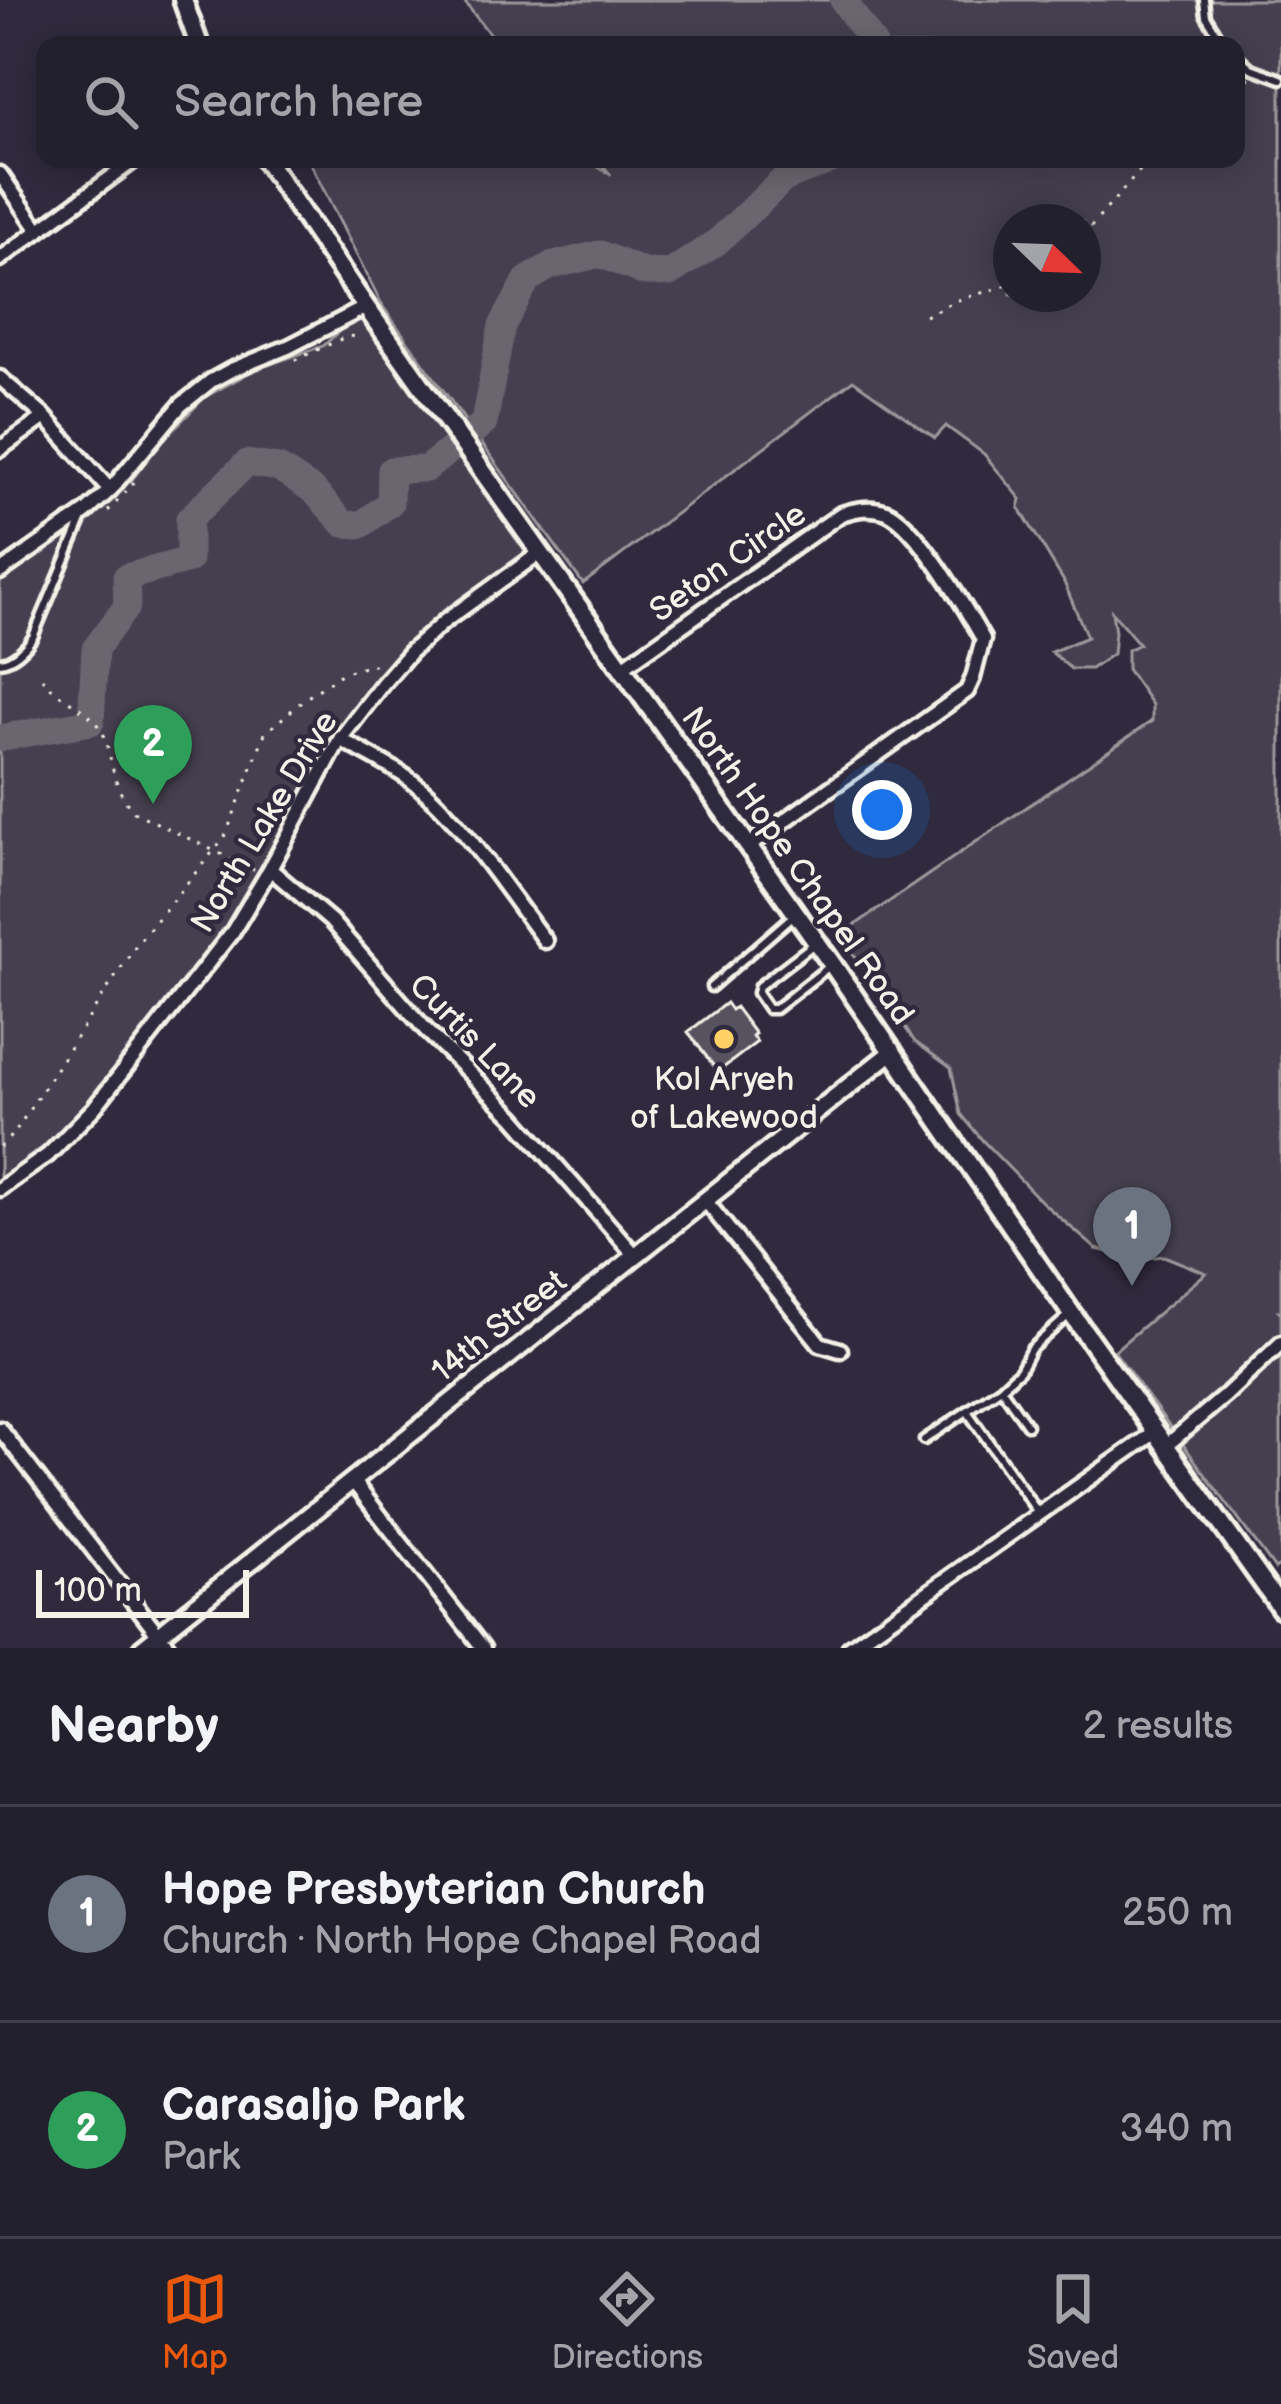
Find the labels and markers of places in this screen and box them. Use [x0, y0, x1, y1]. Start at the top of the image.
pin: 2 [114, 705, 192, 804]
marker: Kol Aryeh of Lakewood [711, 1026, 737, 1052]
place label: Kol Aryeh of Lakewood [630, 1060, 818, 1138]
pin: 1 [1093, 1187, 1171, 1286]

